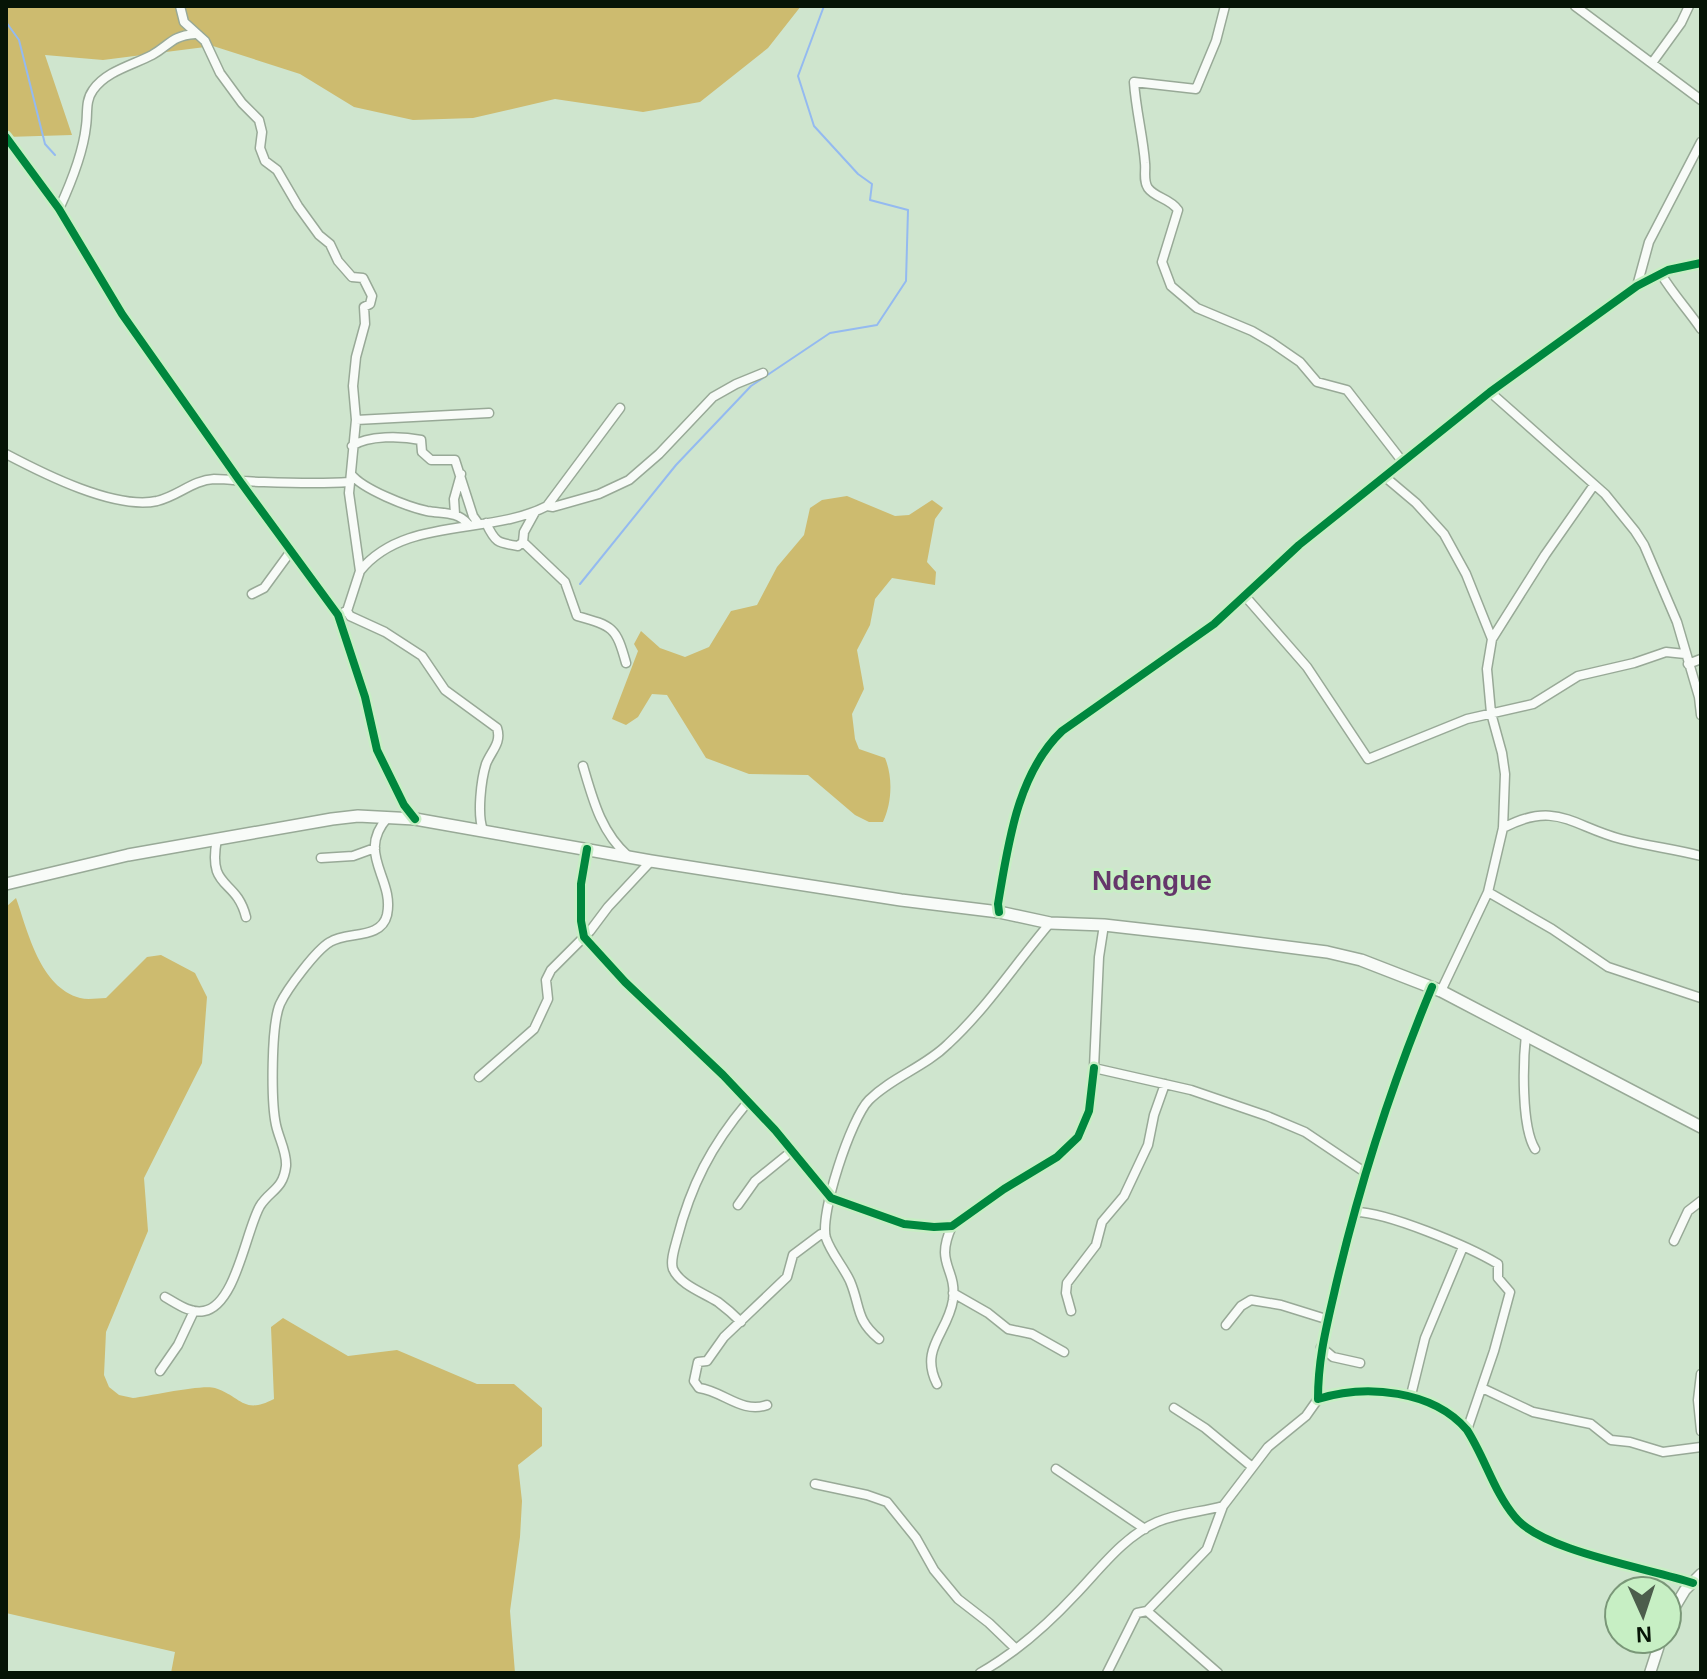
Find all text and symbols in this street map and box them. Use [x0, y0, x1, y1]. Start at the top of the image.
district label: Ndengue [1092, 865, 1212, 896]
north arrow [1603, 1575, 1683, 1655]
text: N [1635, 1622, 1653, 1647]

